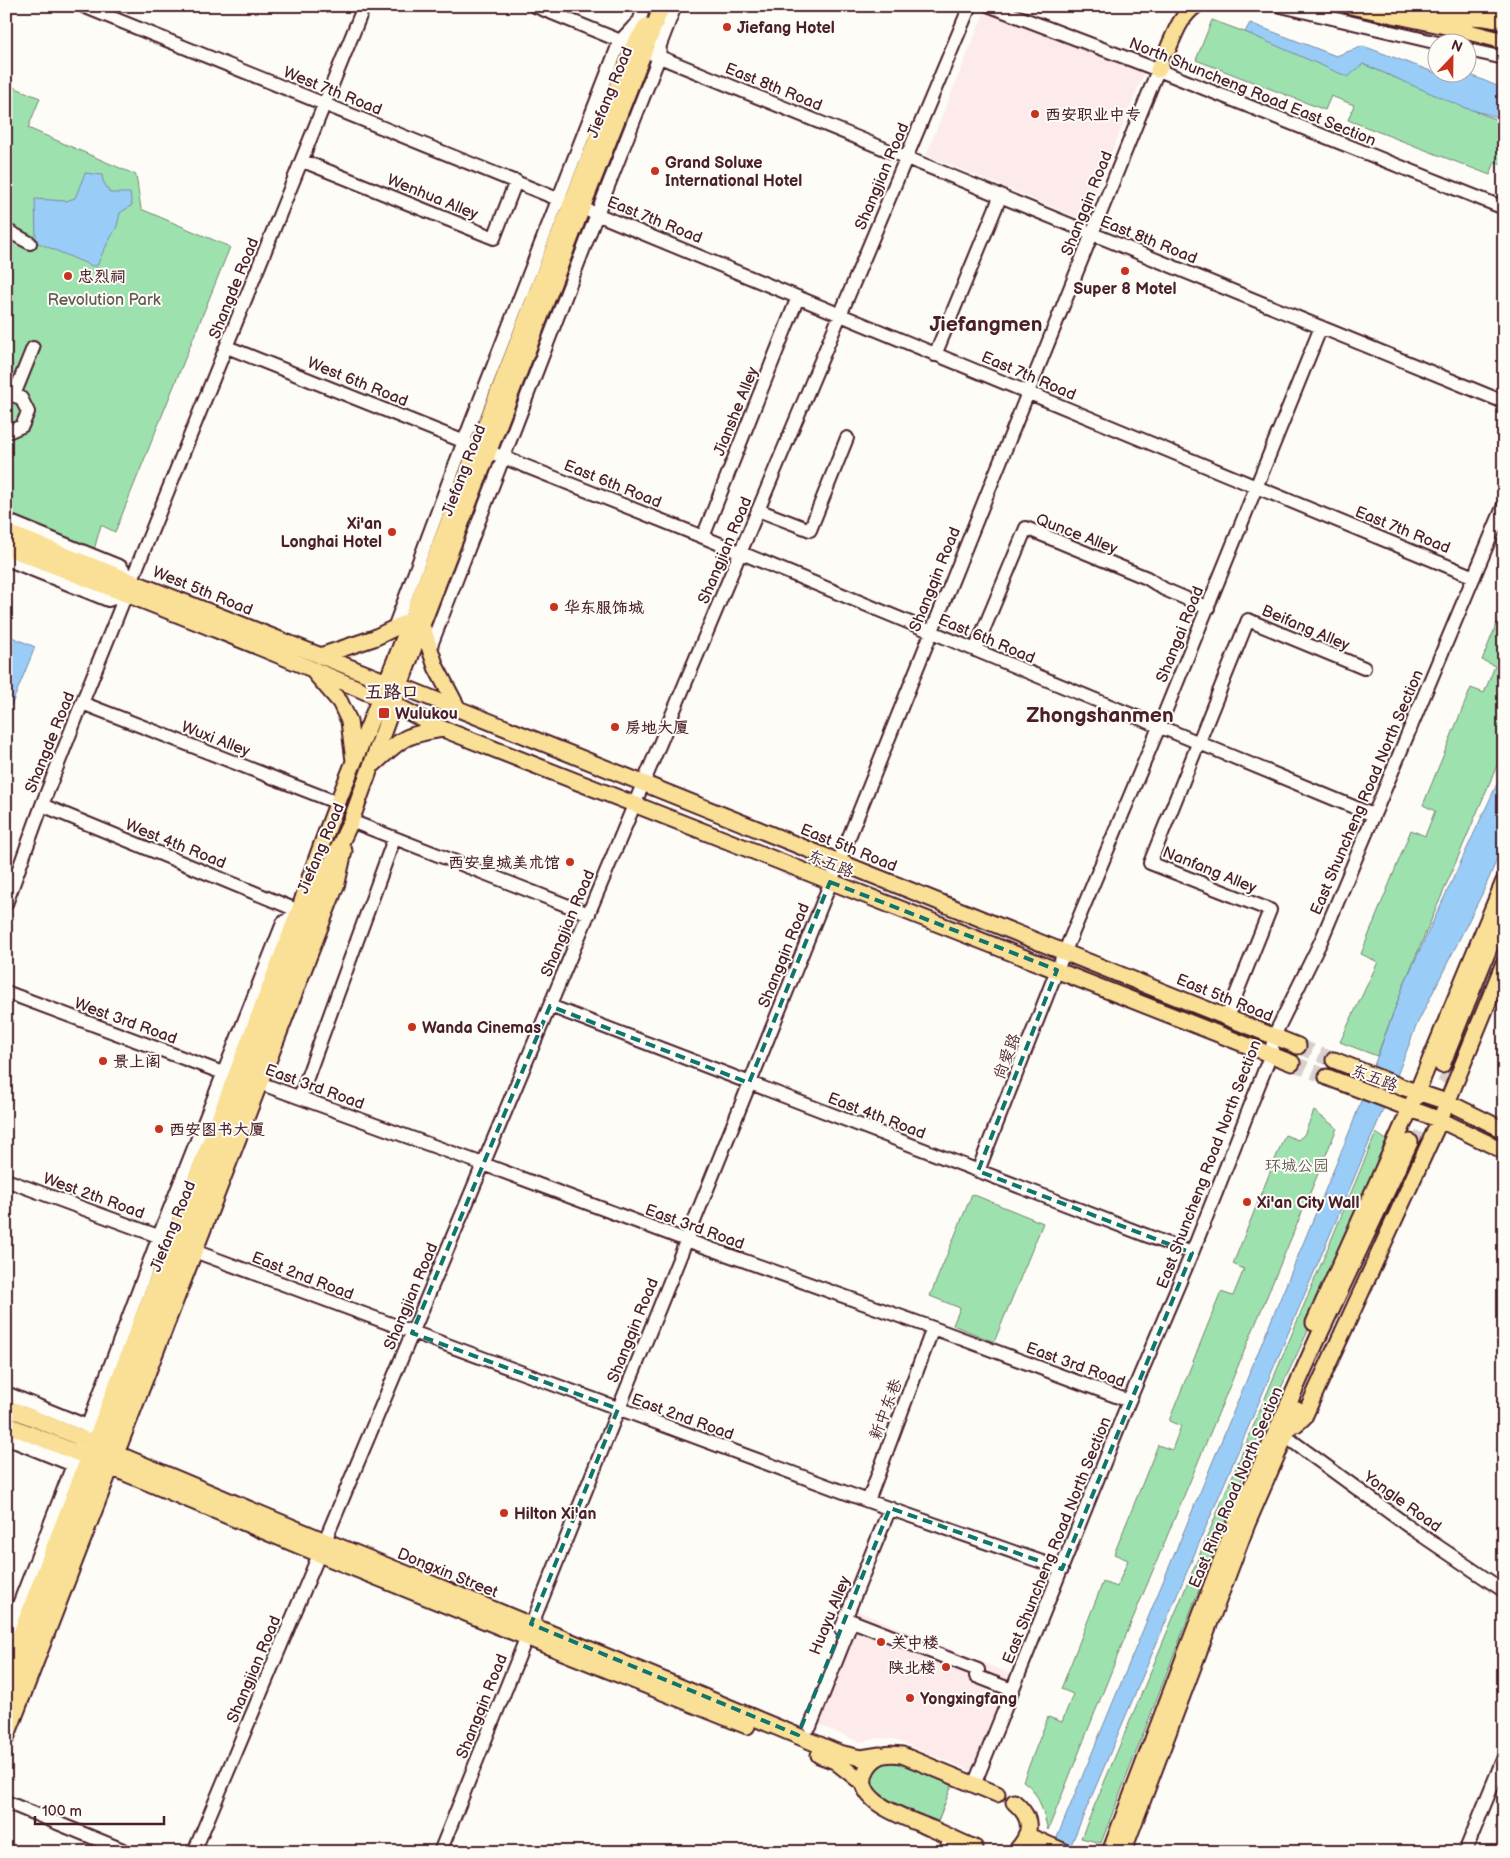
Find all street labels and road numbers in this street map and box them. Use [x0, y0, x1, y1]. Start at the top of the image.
street label: North Shuncheng Road East Section [1126, 34, 1379, 151]
street label: Jiefang Road [584, 44, 637, 141]
street label: East 8th Road [722, 59, 825, 115]
street label: West 7th Road [280, 63, 384, 120]
street label: Shangjian Road [851, 120, 913, 233]
street label: Shangqin Road [1058, 149, 1117, 259]
street label: Wenhua Alley [384, 170, 481, 225]
street label: East 7th Road [604, 193, 705, 248]
street label: East 8th Road [1097, 212, 1200, 268]
street label: Shangde Road [205, 235, 263, 342]
street label: East 7th Road [978, 348, 1079, 405]
street label: West 6th Road [304, 354, 411, 411]
street label: Jianshe Alley [710, 364, 763, 459]
street label: Jiefang Road [438, 422, 491, 519]
street label: East 6th Road [561, 456, 664, 513]
street label: Shangjian Road [694, 494, 756, 607]
street label: East 7th Road [1352, 503, 1453, 558]
street label: Qunce Alley [1033, 510, 1121, 559]
street label: Shangqin Road [906, 525, 965, 635]
street label: West 5th Road [150, 563, 255, 620]
street label: Shangai Road [1153, 584, 1208, 685]
street label: Beifang Alley [1259, 601, 1353, 656]
street label: East 6th Road [935, 610, 1038, 668]
street label: East Shuncheng Road North Section [1307, 667, 1428, 918]
street label: Shangde Road [21, 689, 79, 796]
street label: Wuxi Alley [178, 718, 253, 761]
street label: Jiefang Road [294, 800, 349, 897]
street label: West 4th Road [122, 816, 229, 873]
street label: East 5th Road [797, 820, 900, 876]
street label: Nanfang Alley [1160, 843, 1260, 898]
street label: 东五路 [805, 847, 856, 882]
street label: Shangjian Road [537, 867, 599, 980]
street label: Shangqin Road [755, 901, 814, 1011]
street label: East 5th Road [1173, 970, 1276, 1026]
street label: West 3rd Road [72, 994, 179, 1049]
street label: 尚爱路 [990, 1031, 1025, 1082]
street label: East Shuncheng Road North Section [1153, 1038, 1266, 1291]
street label: East 3rd Road [262, 1061, 367, 1114]
street label: 东五路 [1349, 1061, 1400, 1096]
street label: East 4th Road [825, 1089, 928, 1144]
street label: West 2th Road [40, 1169, 147, 1224]
street label: Jiefang Road [147, 1178, 200, 1275]
street label: East 3rd Road [642, 1201, 747, 1254]
street label: Shangjian Road [380, 1240, 442, 1353]
street label: East 2nd Road [249, 1248, 356, 1305]
street label: Shangqin Road [604, 1276, 663, 1386]
street label: East 3rd Road [1023, 1339, 1128, 1392]
street label: 新中东巷 [866, 1376, 907, 1443]
street label: East Ring Road North Section [1185, 1384, 1287, 1591]
street label: East 2nd Road [629, 1390, 736, 1445]
street label: East Shuncheng Road North Section [999, 1414, 1116, 1667]
street label: Yongle Road [1359, 1467, 1445, 1537]
street label: Dongxin Street [394, 1545, 501, 1602]
street label: Huayu Alley [806, 1573, 855, 1658]
street label: Shangjian Road [223, 1613, 285, 1726]
street label: Shangqin Road [453, 1652, 512, 1762]

